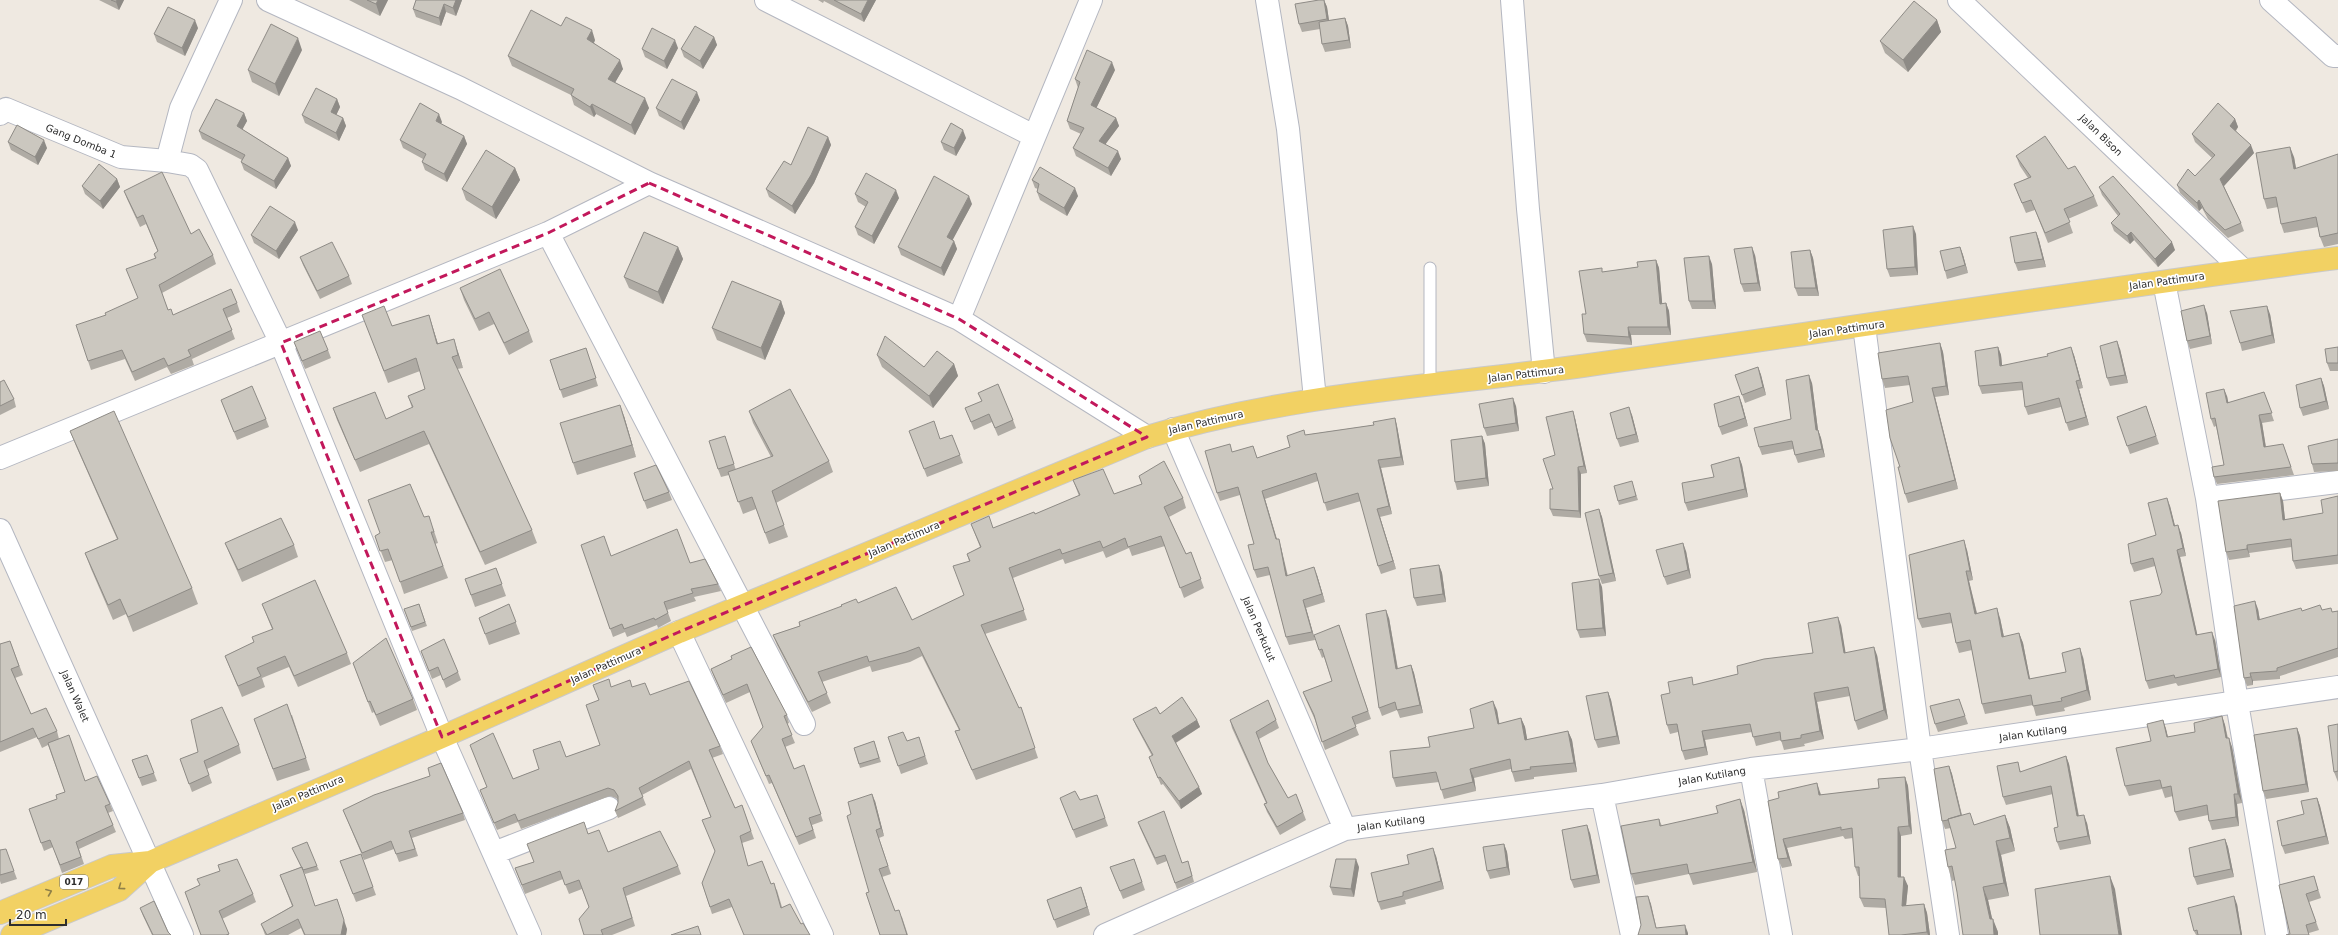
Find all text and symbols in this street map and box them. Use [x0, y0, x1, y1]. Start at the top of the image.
street label: Jalan Bison [2077, 111, 2125, 158]
street label: Gang Domba 1 [44, 122, 118, 160]
street label: Jalan Pattimura [2128, 270, 2205, 292]
street label: Jalan Pattimura [1808, 318, 1885, 340]
street label: Jalan Pattimura [1487, 364, 1564, 384]
street label: Jalan Pattimura [1167, 408, 1244, 436]
street label: Jalan Pattimura [866, 519, 941, 559]
street label: Jalan Perkutut [1240, 594, 1278, 663]
street label: Jalan Pattimura [568, 644, 643, 686]
street label: Jalan Walet [58, 667, 91, 724]
street label: Jalan Kutilang [1997, 723, 2068, 743]
street label: Jalan Kutilang [1676, 765, 1747, 788]
street label: Jalan Pattimura [270, 773, 345, 813]
street label: Jalan Kutilang [1355, 813, 1426, 833]
road number: 017 [60, 875, 88, 889]
one-way arrow [118, 882, 125, 889]
one-way arrow [45, 889, 52, 897]
scale bar [10, 901, 66, 927]
text: 20 m [16, 908, 47, 922]

